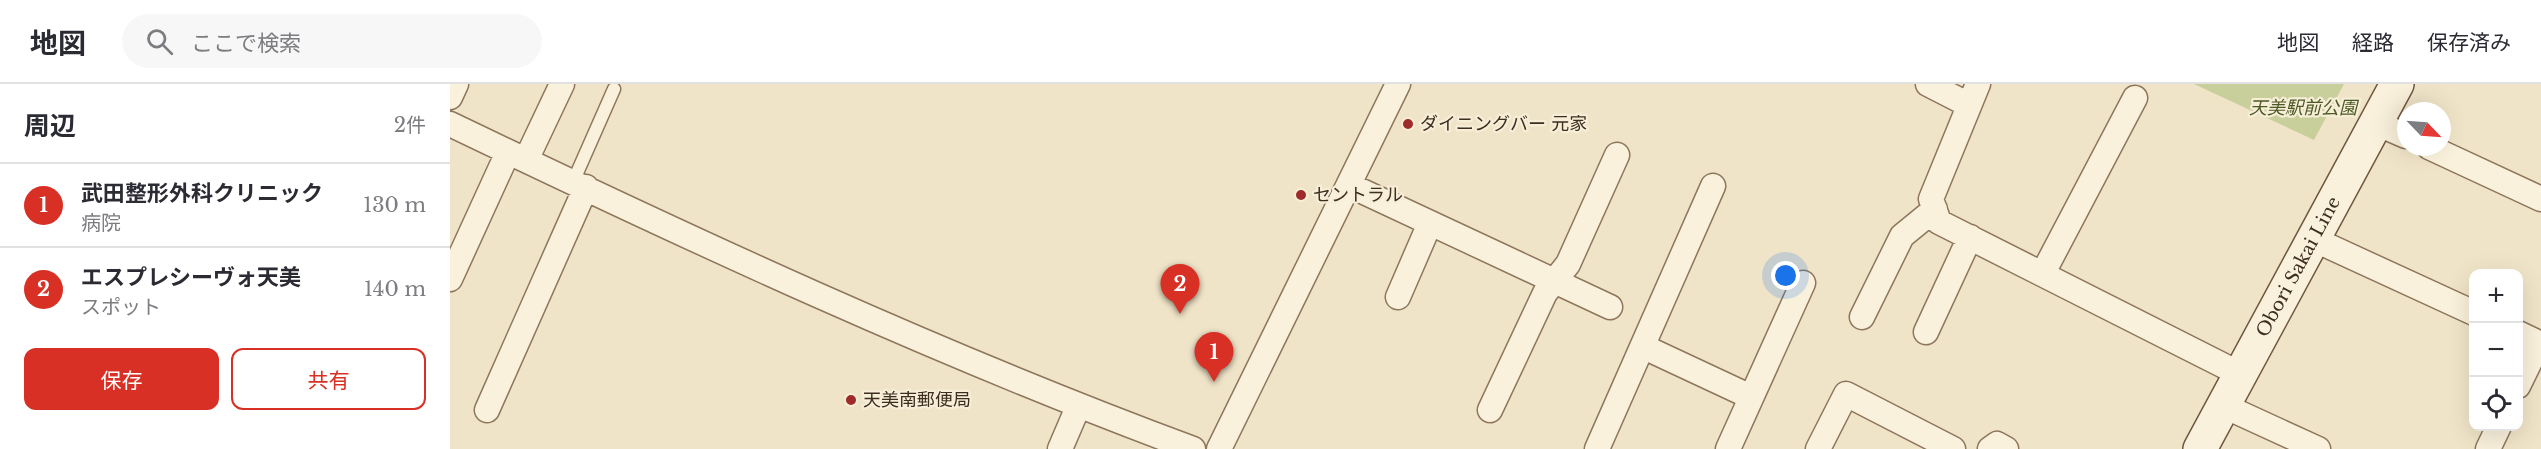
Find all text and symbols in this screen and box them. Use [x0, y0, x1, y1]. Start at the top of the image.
search box [122, 14, 542, 68]
icon: search [143, 25, 176, 58]
text: 地図 [30, 26, 86, 61]
text: ここで検索 [191, 30, 301, 57]
text: 地図 [2277, 30, 2319, 56]
text: 経路 [2352, 30, 2394, 56]
text: 保存済み [2427, 30, 2511, 56]
park label: 天美駅前公園 [2249, 97, 2360, 119]
north arrow [2397, 102, 2451, 156]
text: 周辺 [24, 110, 76, 142]
text: 2件 [394, 113, 426, 137]
place label: ダイニングバー 元家 [1420, 113, 1587, 135]
marker: ダイニングバー 元家 [1401, 117, 1415, 131]
text: 武田整形外科クリニック [81, 180, 323, 207]
place label: セントラル [1313, 184, 1403, 206]
marker: セントラル [1294, 188, 1308, 202]
text: 1 [39, 193, 48, 217]
text: 130 m [363, 193, 426, 217]
street label: Obori Sakai Line [2251, 193, 2345, 341]
text: 病院 [81, 211, 121, 235]
your location [1771, 261, 1800, 290]
text: エスプレシーヴォ天美 [81, 264, 301, 291]
pin: 2 [1160, 264, 1200, 314]
map controls [2469, 269, 2523, 431]
button: + [2469, 269, 2523, 323]
text: 2 [37, 277, 50, 301]
text: 140 m [364, 277, 426, 301]
text: スポット [81, 295, 161, 319]
button: − [2469, 323, 2523, 377]
pin: 1 [1194, 332, 1233, 382]
button: 保存 [24, 348, 219, 410]
button: 共有 [231, 348, 426, 410]
button: locate [2469, 377, 2523, 431]
place label: 天美南郵便局 [863, 389, 971, 411]
marker: 天美南郵便局 [844, 393, 858, 407]

